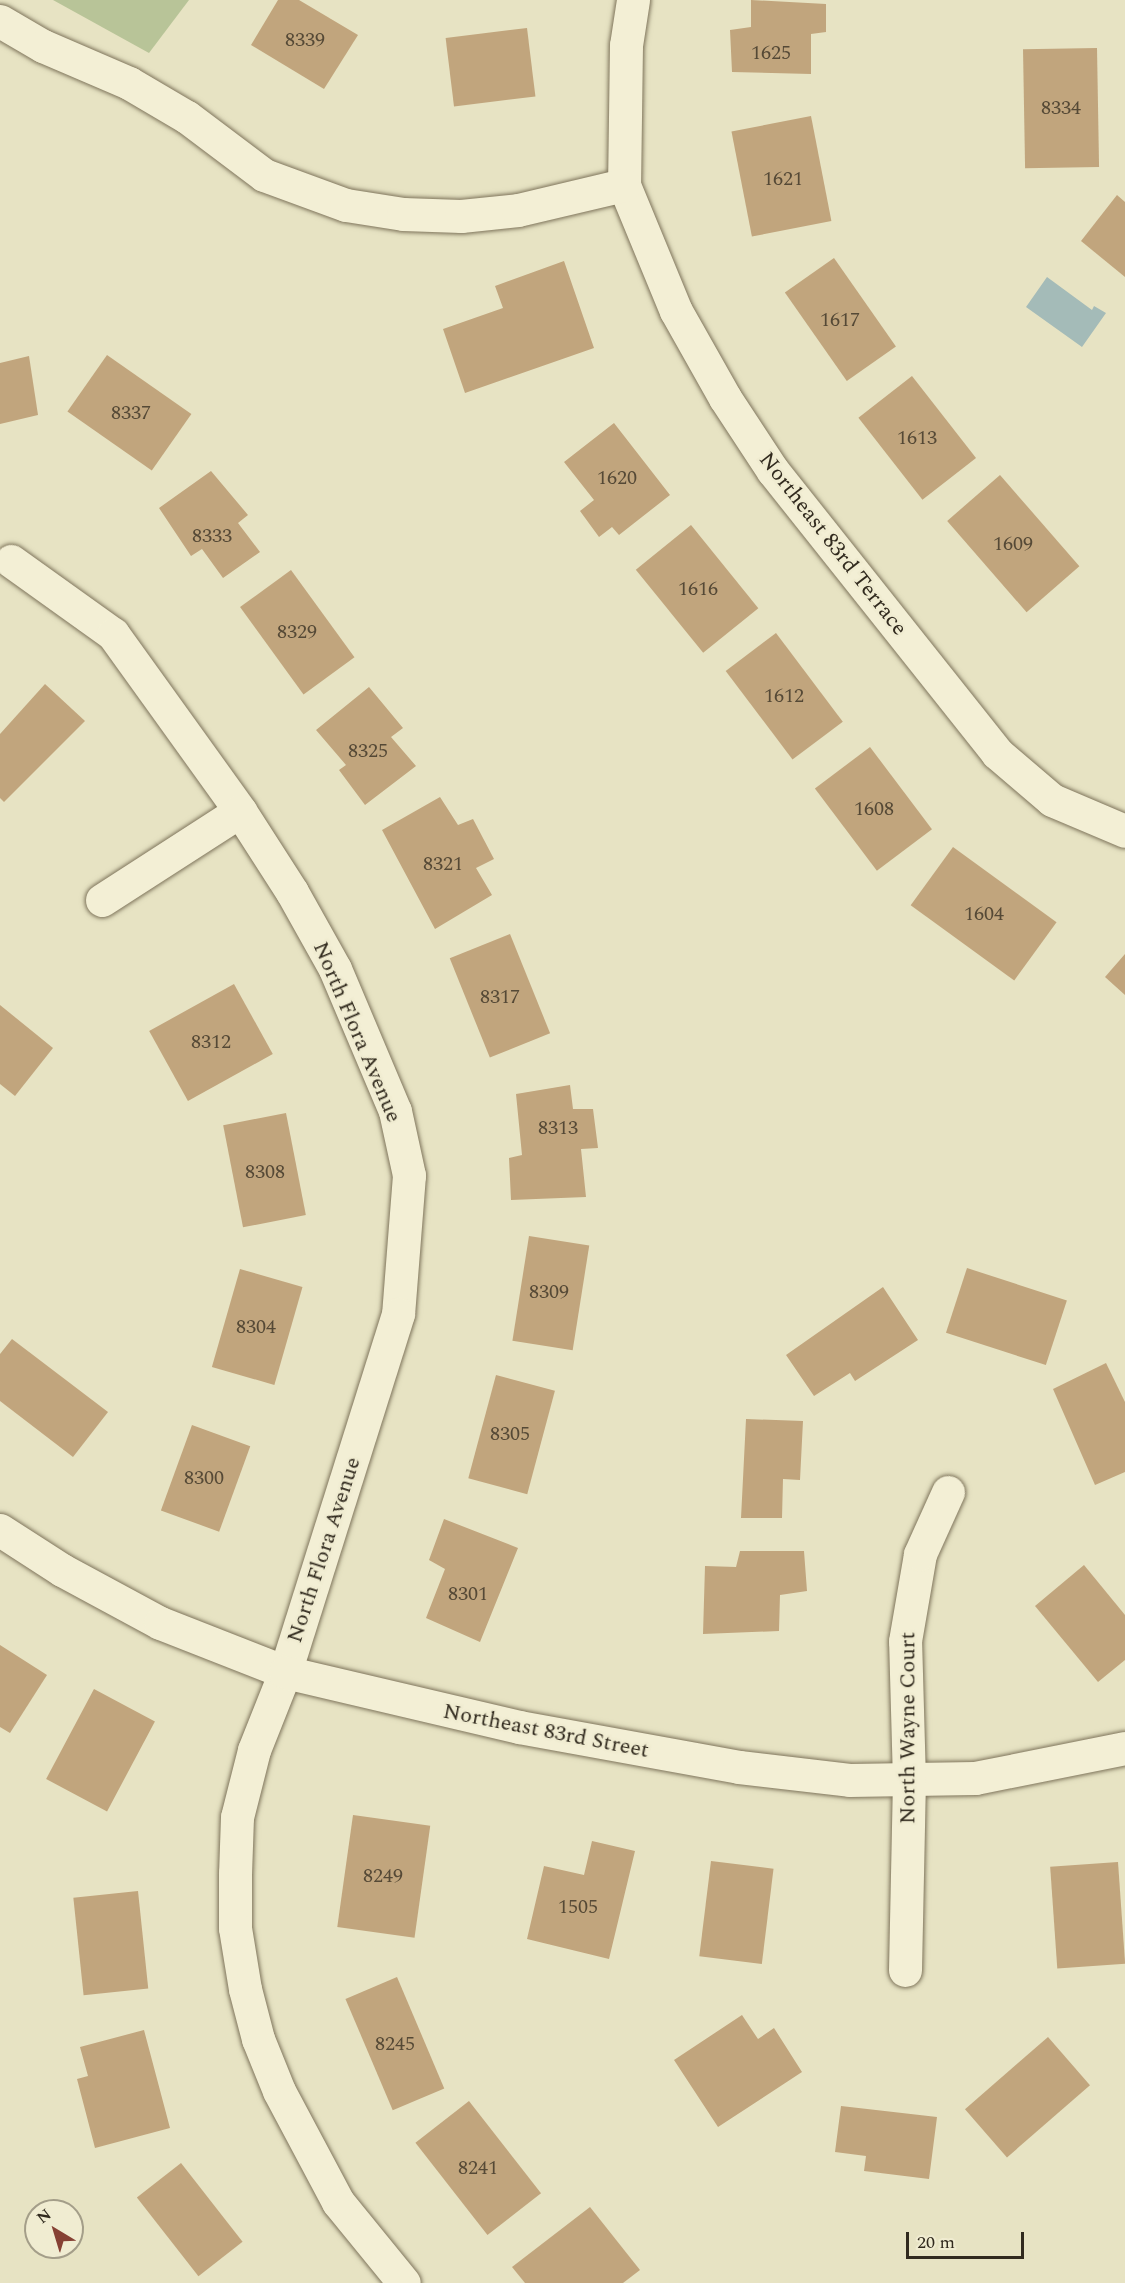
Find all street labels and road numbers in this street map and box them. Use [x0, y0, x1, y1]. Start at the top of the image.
street label: Northeast 83rd Terrace [753, 447, 913, 641]
street label: North Flora Avenue [307, 938, 407, 1126]
street label: North Flora Avenue [282, 1454, 366, 1646]
street label: North Wayne Court [895, 1632, 921, 1824]
street label: Northeast 83rd Street [441, 1698, 651, 1764]

